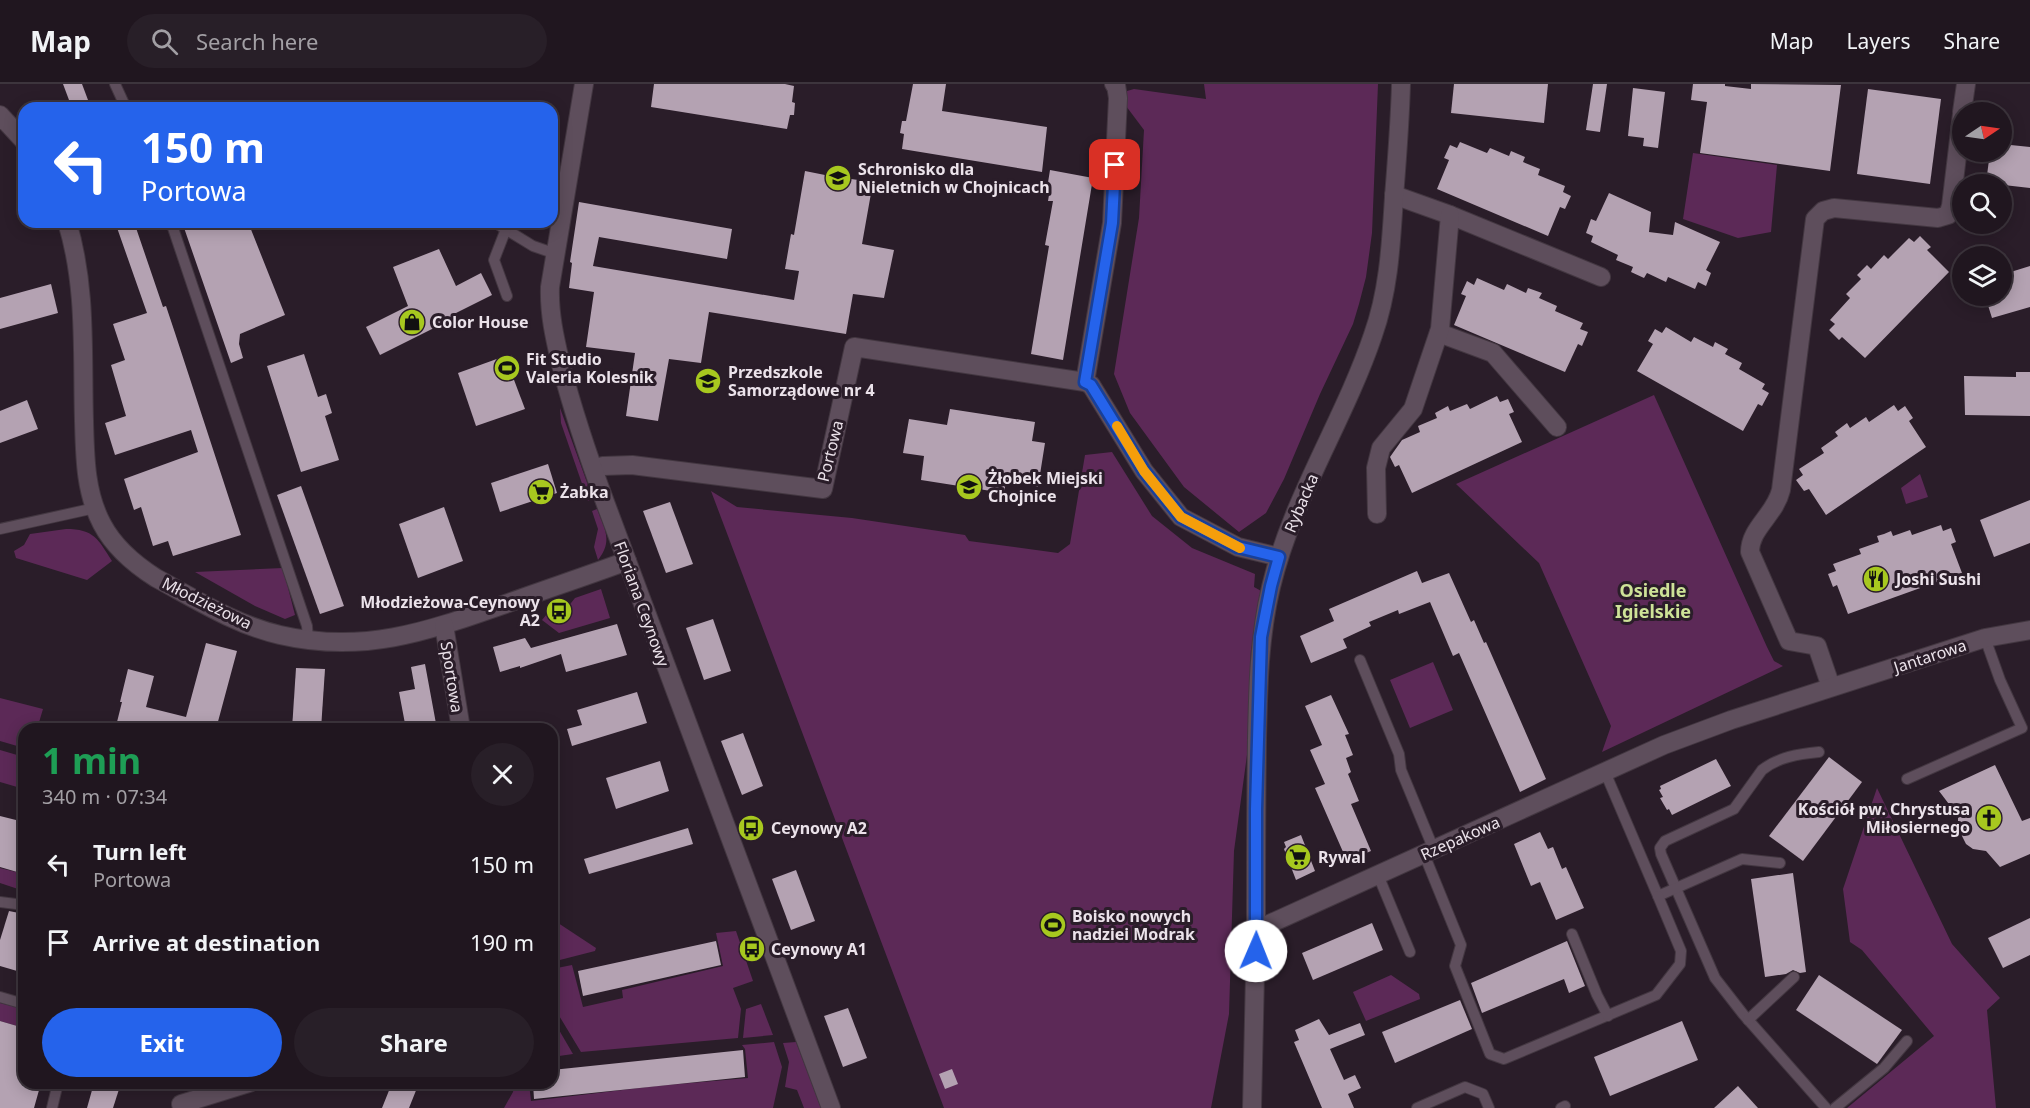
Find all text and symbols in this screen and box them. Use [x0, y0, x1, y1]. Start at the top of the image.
search box [127, 14, 547, 68]
text: Map [30, 22, 91, 60]
icon: search [148, 25, 181, 58]
text: Search here [196, 26, 318, 56]
text: Map [1770, 27, 1814, 55]
text: Layers [1847, 27, 1911, 55]
text: Share [1944, 27, 2000, 55]
north arrow [1952, 102, 2012, 162]
map controls [1952, 102, 2012, 306]
text: 150 m [141, 118, 265, 175]
icon: left [42, 126, 120, 204]
pin [1089, 139, 1140, 190]
icon: arrive [1098, 148, 1131, 181]
place label: Schronisko dla Nieletnich w Chojnicach [858, 158, 1050, 198]
school or university icon: Schronisko dla Nieletnich w Chojnicach [823, 163, 853, 193]
text: Portowa [141, 172, 247, 209]
button: search [1952, 174, 2012, 234]
button: layers [1952, 246, 2012, 306]
shop icon: Color House [397, 307, 427, 337]
place label: Color House [432, 311, 529, 333]
place label: Fit Studio Valeria Kolesnik [526, 348, 654, 388]
sports icon: Fit Studio Valeria Kolesnik [492, 353, 522, 383]
place label: Przedszkole Samorządowe nr 4 [728, 361, 875, 401]
school or university icon: Przedszkole Samorządowe nr 4 [693, 366, 723, 396]
street label: Portowa [812, 418, 848, 484]
place label: Żłobek Miejski Chojnice [988, 467, 1103, 507]
street label: Rybacka [1279, 470, 1323, 536]
school or university icon: Żłobek Miejski Chojnice [954, 472, 984, 502]
supermarket icon: Żabka [526, 477, 556, 507]
place label: Żabka [560, 481, 608, 503]
street label: Floriana Ceynowy [609, 538, 675, 670]
restaurant icon: Joshi Sushi [1861, 564, 1891, 594]
place label: Joshi Sushi [1894, 568, 1981, 590]
street label: Młodzieżowa [159, 572, 255, 634]
district label: Osiedle Igielskie [1615, 578, 1691, 623]
place label: Młodzieżowa-Ceynowy A2 [360, 591, 541, 631]
bus stop icon: Młodzieżowa-Ceynowy A2 [544, 596, 574, 626]
street label: Jantarowa [1889, 634, 1969, 679]
street label: Sportowa [436, 640, 468, 714]
text: 1 min [42, 736, 141, 785]
button: close [471, 743, 534, 806]
text: 340 m · 07:34 [42, 783, 167, 810]
place label: Kościół pw. Chrystusa Miłosiernego [1798, 798, 1970, 838]
church icon: Kościół pw. Chrystusa Miłosiernego [1974, 803, 2004, 833]
street label: Rzepakowa [1417, 811, 1503, 865]
bus stop icon: Ceynowy A2 [736, 813, 766, 843]
place label: Ceynowy A2 [771, 817, 867, 839]
text: Turn left [93, 836, 187, 866]
supermarket icon: Rywal [1283, 842, 1313, 872]
place label: Rywal [1318, 846, 1366, 868]
icon: left [42, 848, 75, 881]
text: 150 m [470, 849, 534, 879]
text: Portowa [93, 866, 171, 893]
place label: Boisko nowych nadziei Modrak [1072, 905, 1195, 945]
sports icon: Boisko nowych nadziei Modrak [1038, 910, 1068, 940]
position arrow [1224, 919, 1288, 983]
icon: arrive [42, 926, 75, 959]
text: Arrive at destination [93, 927, 320, 957]
text: 190 m [470, 927, 534, 957]
bus stop icon: Ceynowy A1 [737, 934, 767, 964]
place label: Ceynowy A1 [771, 938, 867, 960]
button: Exit [42, 1008, 282, 1077]
button: Share [294, 1008, 534, 1077]

